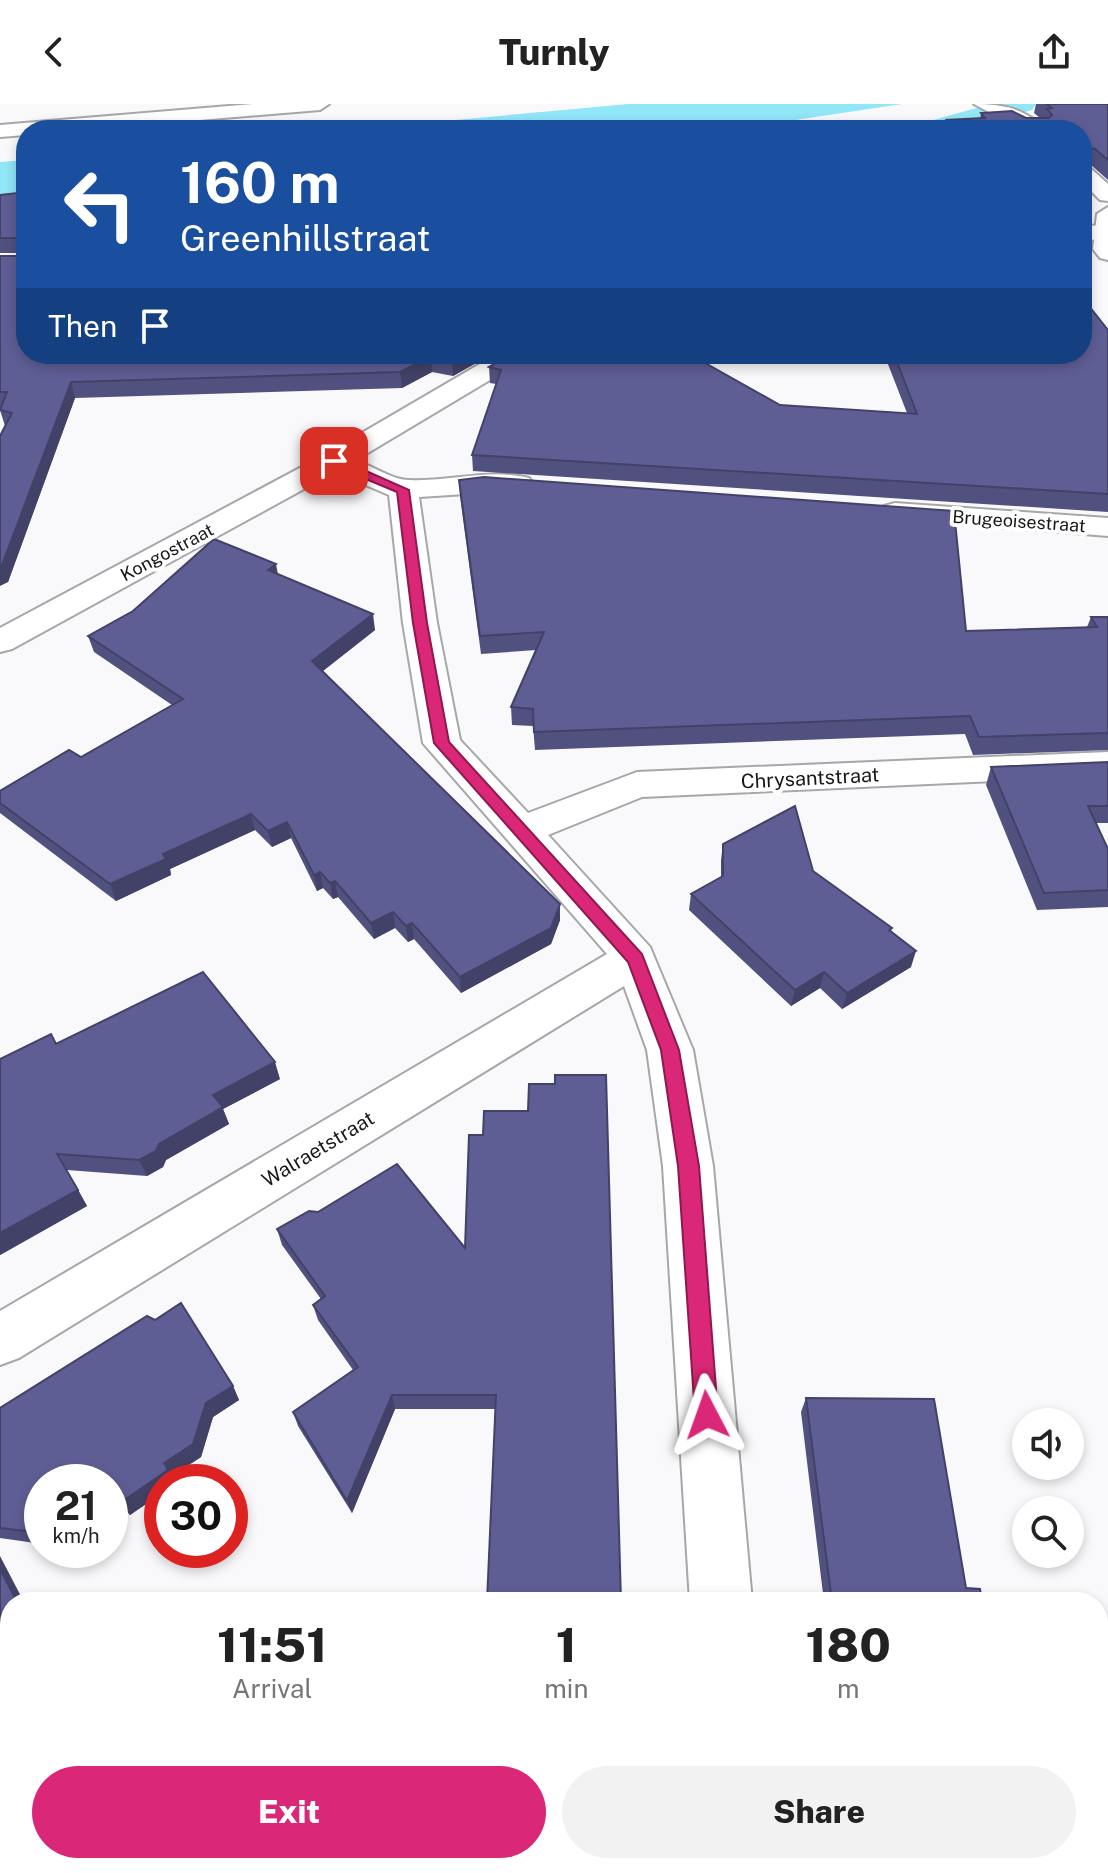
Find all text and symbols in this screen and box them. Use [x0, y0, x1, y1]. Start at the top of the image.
icon: back [32, 30, 76, 74]
icon: share [1032, 30, 1076, 74]
text: Turnly [499, 31, 609, 73]
text: 160 m [180, 150, 340, 216]
icon: left [48, 152, 152, 256]
text: Greenhillstraat [180, 217, 431, 259]
icon: arrive [133, 304, 177, 348]
text: Then [48, 308, 117, 344]
pin [300, 427, 368, 495]
icon: arrive [312, 439, 356, 483]
street label: Brugeoisestraat [952, 506, 1086, 536]
street label: Kongostraat [117, 519, 217, 585]
street label: Chrysantstraat [740, 762, 880, 794]
street label: Walraetstraat [257, 1106, 379, 1192]
position arrow [665, 1373, 749, 1457]
map controls [1012, 1408, 1084, 1568]
button: sound [1012, 1408, 1084, 1480]
speed limit sign: 30 [144, 1464, 248, 1568]
text: 21 [55, 1482, 97, 1529]
button: search [1012, 1496, 1084, 1568]
text: km/h [52, 1524, 100, 1548]
text: 11:51 [217, 1616, 327, 1673]
text: 1 [556, 1616, 577, 1673]
text: 180 [806, 1616, 891, 1673]
text: Arrival [232, 1673, 312, 1704]
text: min [544, 1673, 588, 1704]
text: m [837, 1673, 859, 1704]
button: Exit [32, 1766, 546, 1858]
button: Share [562, 1766, 1076, 1858]

